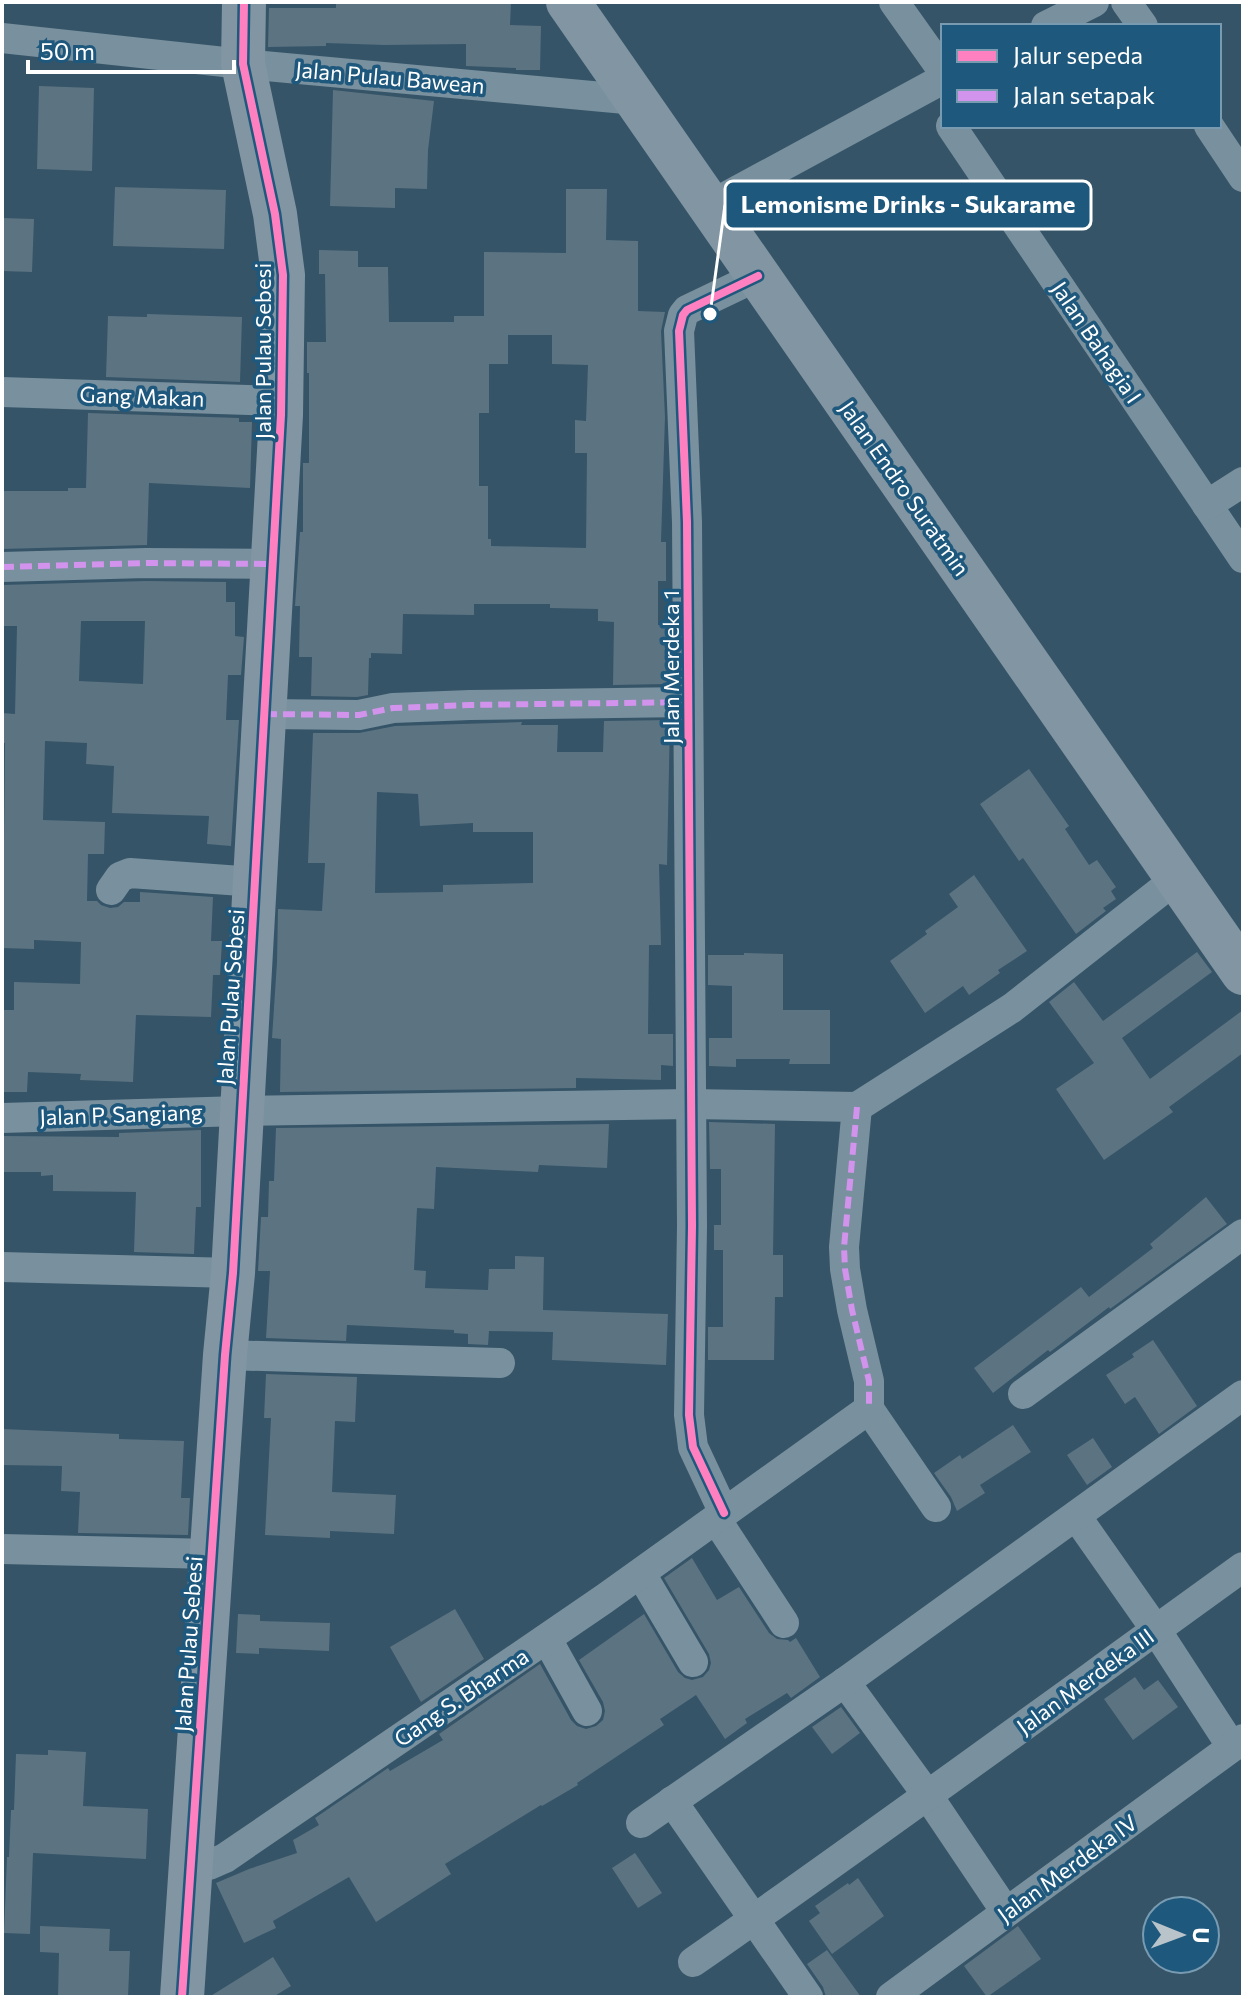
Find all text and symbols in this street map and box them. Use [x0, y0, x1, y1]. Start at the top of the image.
scale bar [28, 24, 234, 74]
legend [941, 24, 1221, 128]
text: 50 m [40, 36, 95, 65]
text: Jalur sepeda [1013, 40, 1143, 69]
street label: Jalan Pulau Bawean [294, 55, 486, 99]
text: Jalan setapak [1013, 80, 1155, 109]
callout: Lemonisme Drinks - Sukarame [725, 181, 1091, 229]
text: Lemonisme Drinks - Sukarame [741, 189, 1075, 218]
street label: Jalan Pulau Sebesi [249, 263, 276, 439]
street label: Jalan Bahagia I [1046, 276, 1148, 408]
street label: Gang Makan [79, 380, 205, 412]
street label: Jalan Endro Suratmin [834, 395, 976, 581]
street label: Jalan Merdeka 1 [657, 590, 684, 744]
street label: Jalan Pulau Sebesi [210, 908, 250, 1086]
street label: Jalan P. Sangiang [39, 1098, 203, 1130]
street label: Jalan Pulau Sebesi [168, 1555, 208, 1733]
street label: Jalan Merdeka III [1011, 1622, 1159, 1740]
street label: Gang S. Bharma [389, 1642, 533, 1752]
street label: Jalan Merdeka IV [992, 1808, 1142, 1928]
north arrow [1141, 1895, 1221, 1975]
text: U [1188, 1927, 1215, 1944]

